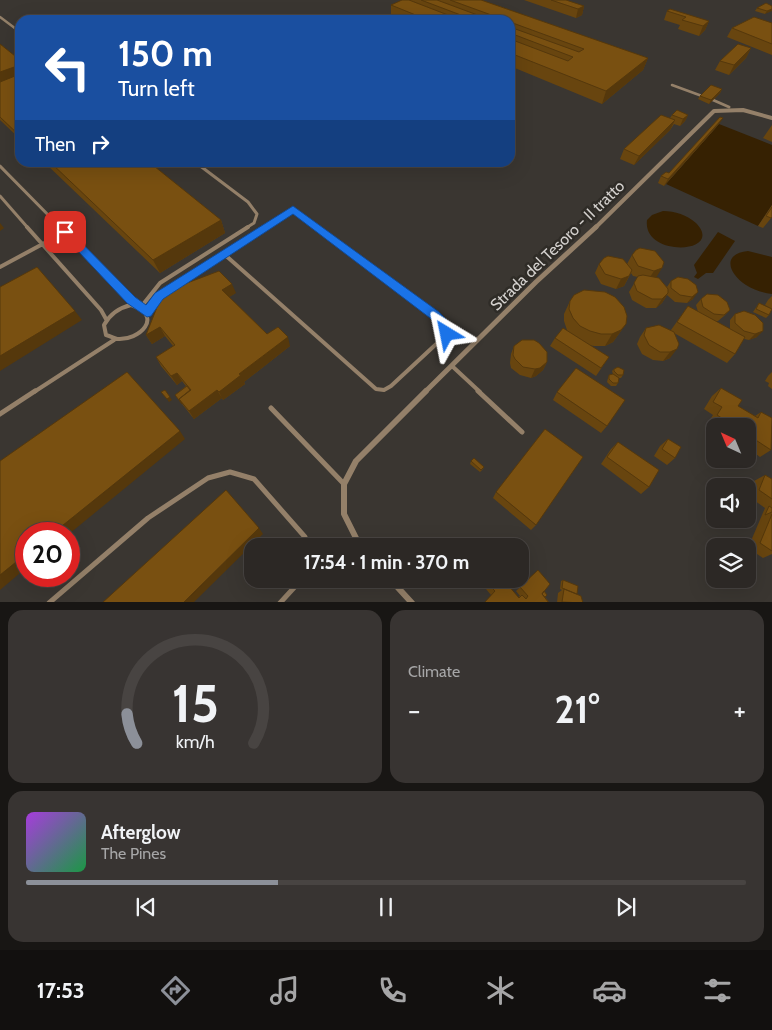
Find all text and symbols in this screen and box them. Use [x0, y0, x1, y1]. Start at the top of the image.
text: 150 m [118, 32, 213, 75]
icon: left [35, 35, 100, 100]
text: Turn left [118, 75, 195, 102]
icon: right [86, 130, 114, 158]
text: Then [35, 133, 76, 156]
street label: Strada del Tesoro - II tratto [486, 176, 629, 314]
pin [44, 211, 86, 253]
icon: arrive [51, 218, 79, 246]
position arrow [420, 307, 472, 359]
north arrow [706, 418, 756, 468]
map controls [706, 418, 756, 588]
button: sound [706, 478, 756, 528]
speed limit sign: 20 [15, 522, 80, 587]
button: layers [706, 538, 756, 588]
text: 17:54 · 1 min · 370 m [304, 551, 469, 574]
text: Climate [408, 662, 460, 681]
text: 15 [171, 672, 219, 735]
text: 21° [554, 686, 600, 733]
text: − [408, 693, 420, 727]
text: + [734, 693, 746, 727]
text: km/h [175, 731, 215, 752]
text: Afterglow [101, 821, 181, 844]
text: The Pines [101, 844, 166, 863]
icon: previous [132, 893, 160, 921]
icon: pause [372, 893, 400, 921]
icon: next [612, 893, 640, 921]
icon: directions [158, 973, 193, 1008]
icon: music [267, 973, 302, 1008]
icon: phone [375, 973, 410, 1008]
icon: climate [483, 973, 518, 1008]
icon: car [592, 973, 627, 1008]
icon: filters [700, 973, 735, 1008]
text: 17:53 [37, 977, 85, 1004]

